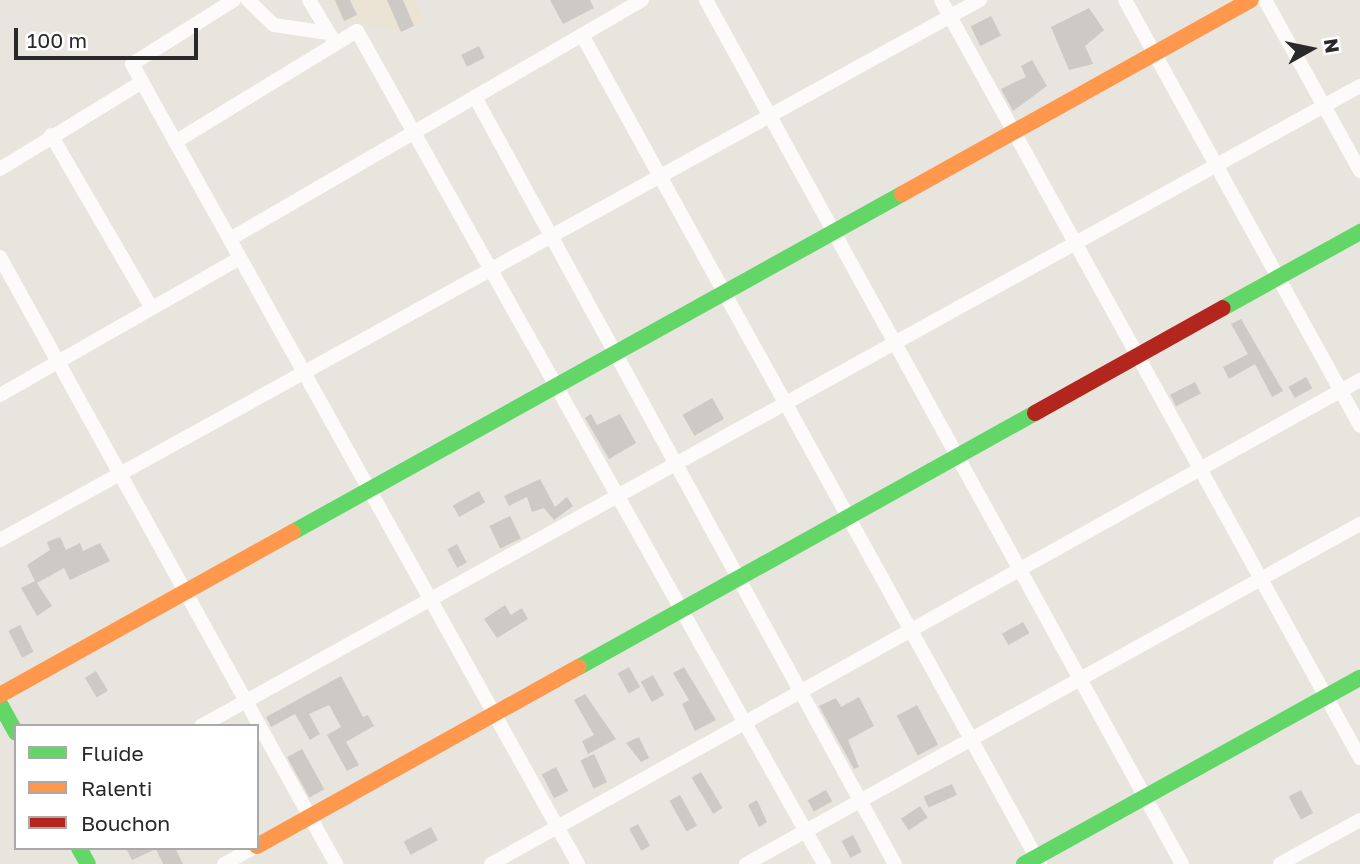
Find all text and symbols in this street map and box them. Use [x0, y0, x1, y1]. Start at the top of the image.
scale bar [18, 14, 201, 58]
north arrow [1276, 14, 1346, 84]
text: 100 m [27, 27, 87, 53]
text: N [1320, 37, 1345, 55]
legend [14, 724, 259, 850]
text: Fluide [81, 740, 144, 766]
text: Ralenti [81, 775, 152, 801]
text: Bouchon [81, 810, 170, 836]

